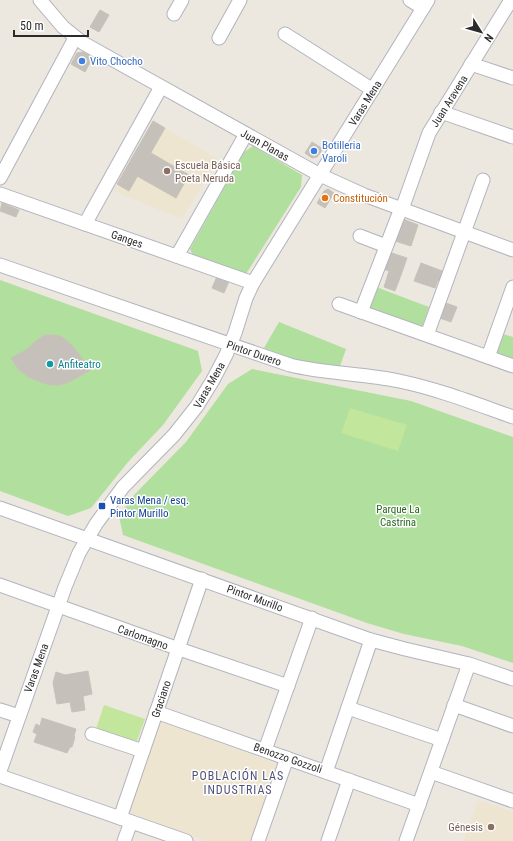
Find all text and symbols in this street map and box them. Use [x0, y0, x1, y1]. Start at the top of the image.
scale bar [14, 12, 88, 38]
north arrow [461, 12, 501, 52]
text: 50 m [20, 19, 44, 33]
text: N [481, 31, 496, 45]
place label: Vito Chocho [90, 55, 143, 68]
marker: Vito Chocho [77, 56, 87, 66]
street label: Juan Aravena [428, 73, 471, 130]
street label: Varas Mena [346, 78, 385, 128]
street label: Juan Planas [238, 127, 291, 164]
place label: Botilleria Varoli [322, 139, 361, 165]
marker: Botilleria Varoli [309, 146, 319, 156]
place label: Escuela Básica Poeta Neruda [175, 159, 241, 185]
marker: Escuela Básica Poeta Neruda [162, 166, 172, 176]
place label: Constitución [333, 192, 388, 205]
marker: Constitución [320, 193, 330, 203]
street label: Ganges [109, 228, 144, 251]
street label: Pintor Durero [225, 338, 283, 369]
place label: Anfiteatro [58, 358, 101, 371]
marker: Anfiteatro [45, 359, 55, 369]
street label: Varas Mena [191, 360, 228, 411]
place label: Varas Mena / esq. Pintor Murillo [110, 494, 189, 520]
marker: Varas Mena / esq. Pintor Murillo [97, 501, 107, 511]
park label: Parque La Castrina [376, 503, 420, 529]
street label: Pintor Murillo [225, 582, 285, 615]
street label: Carlomagno [116, 622, 170, 653]
street label: Varas Mena [22, 642, 51, 694]
street label: Graciano [149, 678, 174, 720]
street label: Benozzo Gozzoli [252, 741, 324, 776]
district label: POBLACIÓN LAS INDUSTRIAS [192, 768, 284, 797]
place label: Génesis [448, 821, 483, 834]
marker: Génesis [486, 822, 496, 832]

